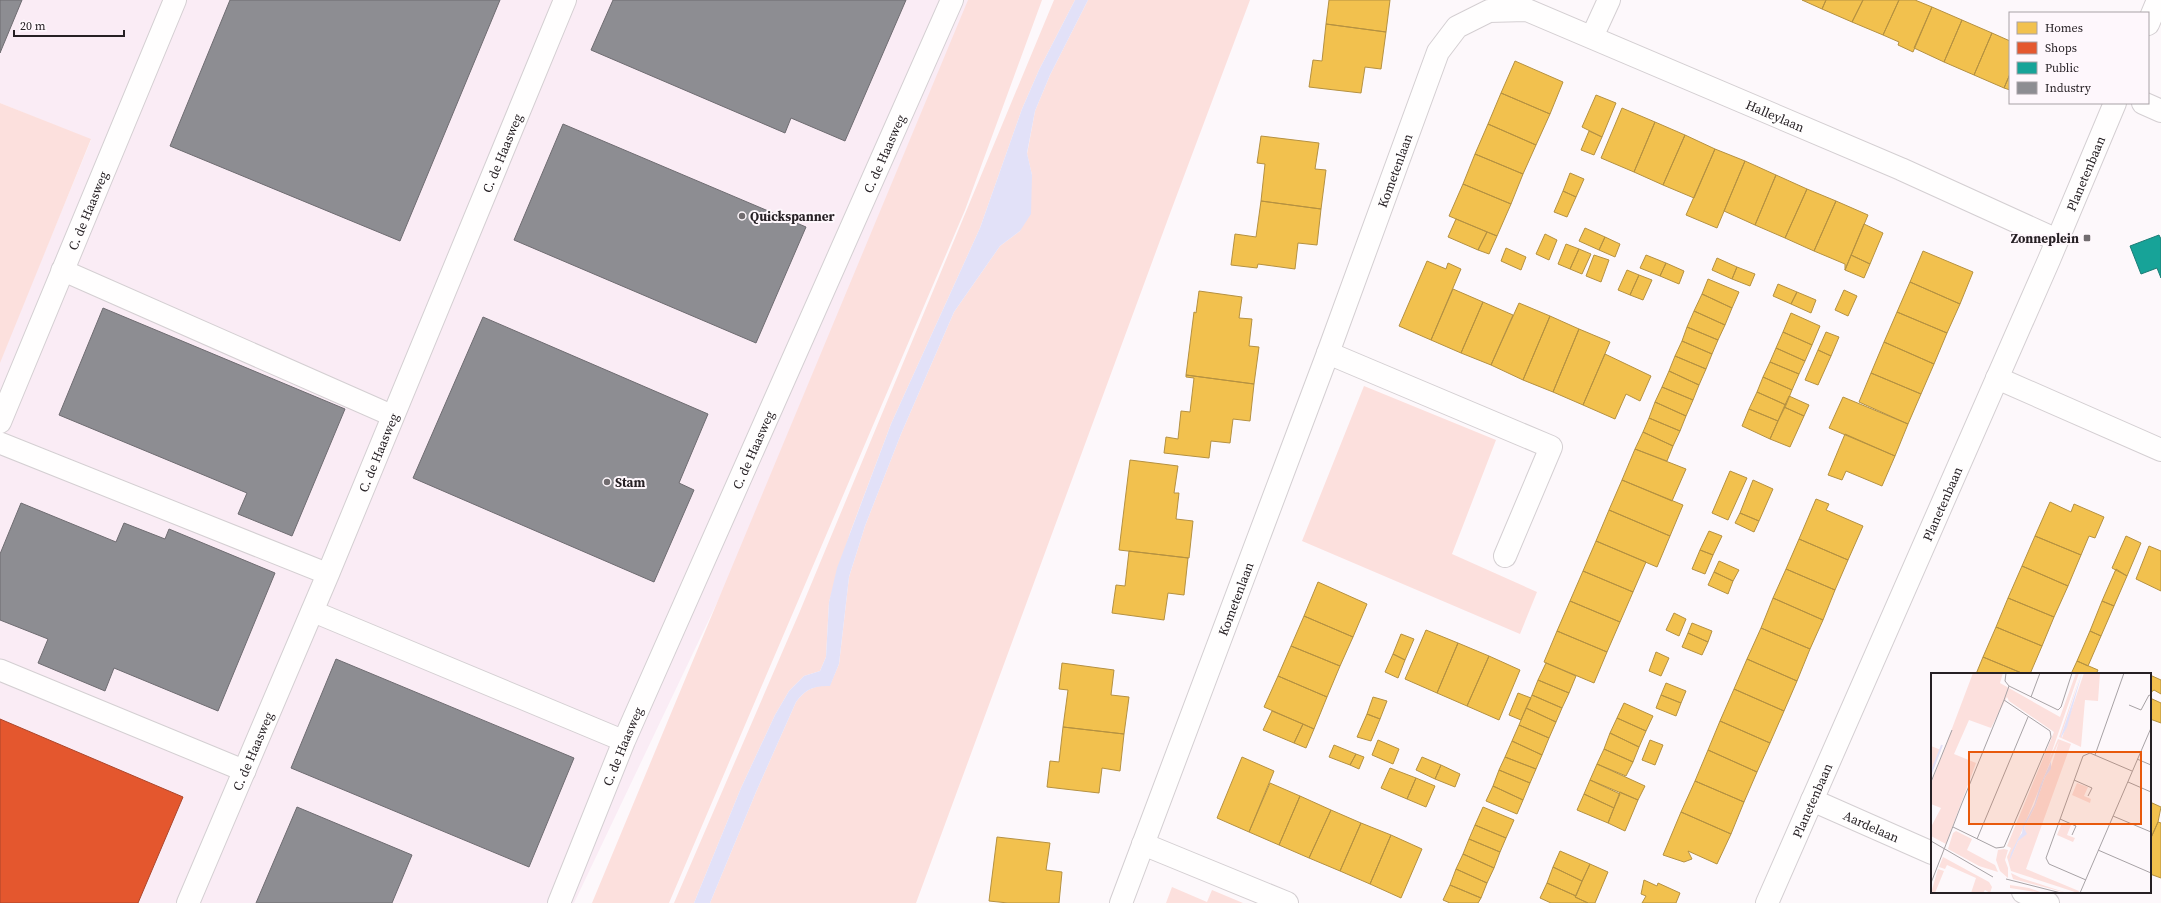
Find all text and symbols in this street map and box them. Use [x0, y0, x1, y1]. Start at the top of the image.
scale bar [14, 12, 124, 38]
legend [2009, 12, 2149, 104]
text: 20 m [20, 18, 46, 34]
text: Homes [2045, 20, 2083, 36]
text: Shops [2045, 40, 2077, 56]
text: Public [2045, 60, 2079, 76]
text: Industry [2045, 80, 2092, 96]
street label: Halleylaan [1743, 96, 1807, 136]
street label: C. de Haasweg [478, 111, 526, 195]
street label: C. de Haasweg [859, 111, 909, 195]
street label: Kometenlaan [1373, 131, 1416, 210]
street label: Planetenbaan [2062, 133, 2109, 214]
street label: C. de Haasweg [64, 168, 112, 253]
place label: Quickspanner [750, 208, 836, 225]
marker: Quickspanner [737, 211, 747, 221]
place label: Zonneplein [2011, 230, 2079, 247]
marker: Zonneplein [2082, 233, 2092, 243]
street label: C. de Haasweg [728, 408, 778, 492]
street label: C. de Haasweg [354, 410, 402, 495]
street label: Planetenbaan [1918, 464, 1966, 544]
place label: Stam [615, 474, 645, 491]
marker: Stam [602, 477, 612, 487]
street label: Kometenlaan [1214, 559, 1257, 638]
inset map [1931, 673, 2151, 893]
street label: C. de Haasweg [598, 704, 647, 788]
street label: C. de Haasweg [228, 709, 277, 793]
street label: Planetenbaan [1788, 760, 1836, 840]
street label: Aardelaan [1841, 807, 1902, 846]

